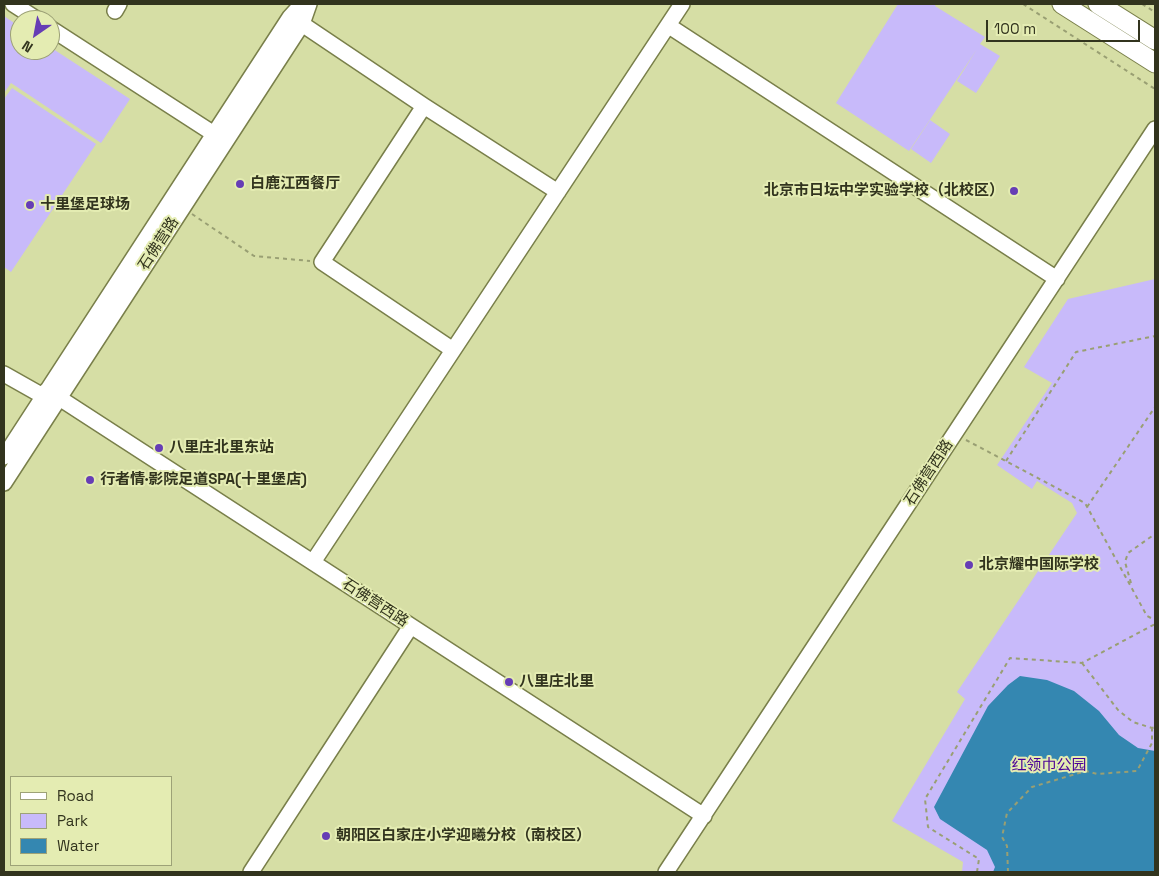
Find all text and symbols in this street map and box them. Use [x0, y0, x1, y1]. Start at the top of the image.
north arrow [10, 10, 60, 60]
scale bar [989, 10, 1143, 42]
text: 100 m [994, 19, 1036, 38]
text: N [19, 37, 36, 57]
place label: 白鹿江西餐厅 [250, 175, 340, 193]
marker: 白鹿江西餐厅 [234, 178, 246, 190]
place label: 北京市日坛中学实验学校（北校区） [764, 182, 1004, 200]
marker: 北京市日坛中学实验学校（北校区） [1008, 185, 1020, 197]
place label: 十里堡足球场 [40, 196, 130, 214]
marker: 十里堡足球场 [24, 199, 36, 211]
street label: 石佛营路 [135, 214, 183, 274]
street label: 石佛营西路 [901, 437, 957, 509]
place label: 八里庄北里东站 [169, 439, 274, 457]
marker: 八里庄北里东站 [153, 442, 165, 454]
place label: 行者情·影院足道SPA(十里堡店) [100, 471, 307, 489]
marker: 行者情·影院足道SPA(十里堡店) [84, 474, 96, 486]
place label: 北京耀中国际学校 [979, 556, 1099, 574]
marker: 北京耀中国际学校 [963, 559, 975, 571]
street label: 石佛营西路 [339, 575, 411, 631]
place label: 八里庄北里 [519, 673, 594, 691]
marker: 八里庄北里 [503, 676, 515, 688]
park label: 红领巾公园 [1012, 757, 1086, 775]
legend [10, 776, 172, 866]
text: Road [57, 786, 94, 805]
text: Park [57, 811, 88, 830]
place label: 朝阳区白家庄小学迎曦分校（南校区） [336, 827, 591, 845]
marker: 朝阳区白家庄小学迎曦分校（南校区） [320, 830, 332, 842]
text: Water [57, 836, 99, 855]

